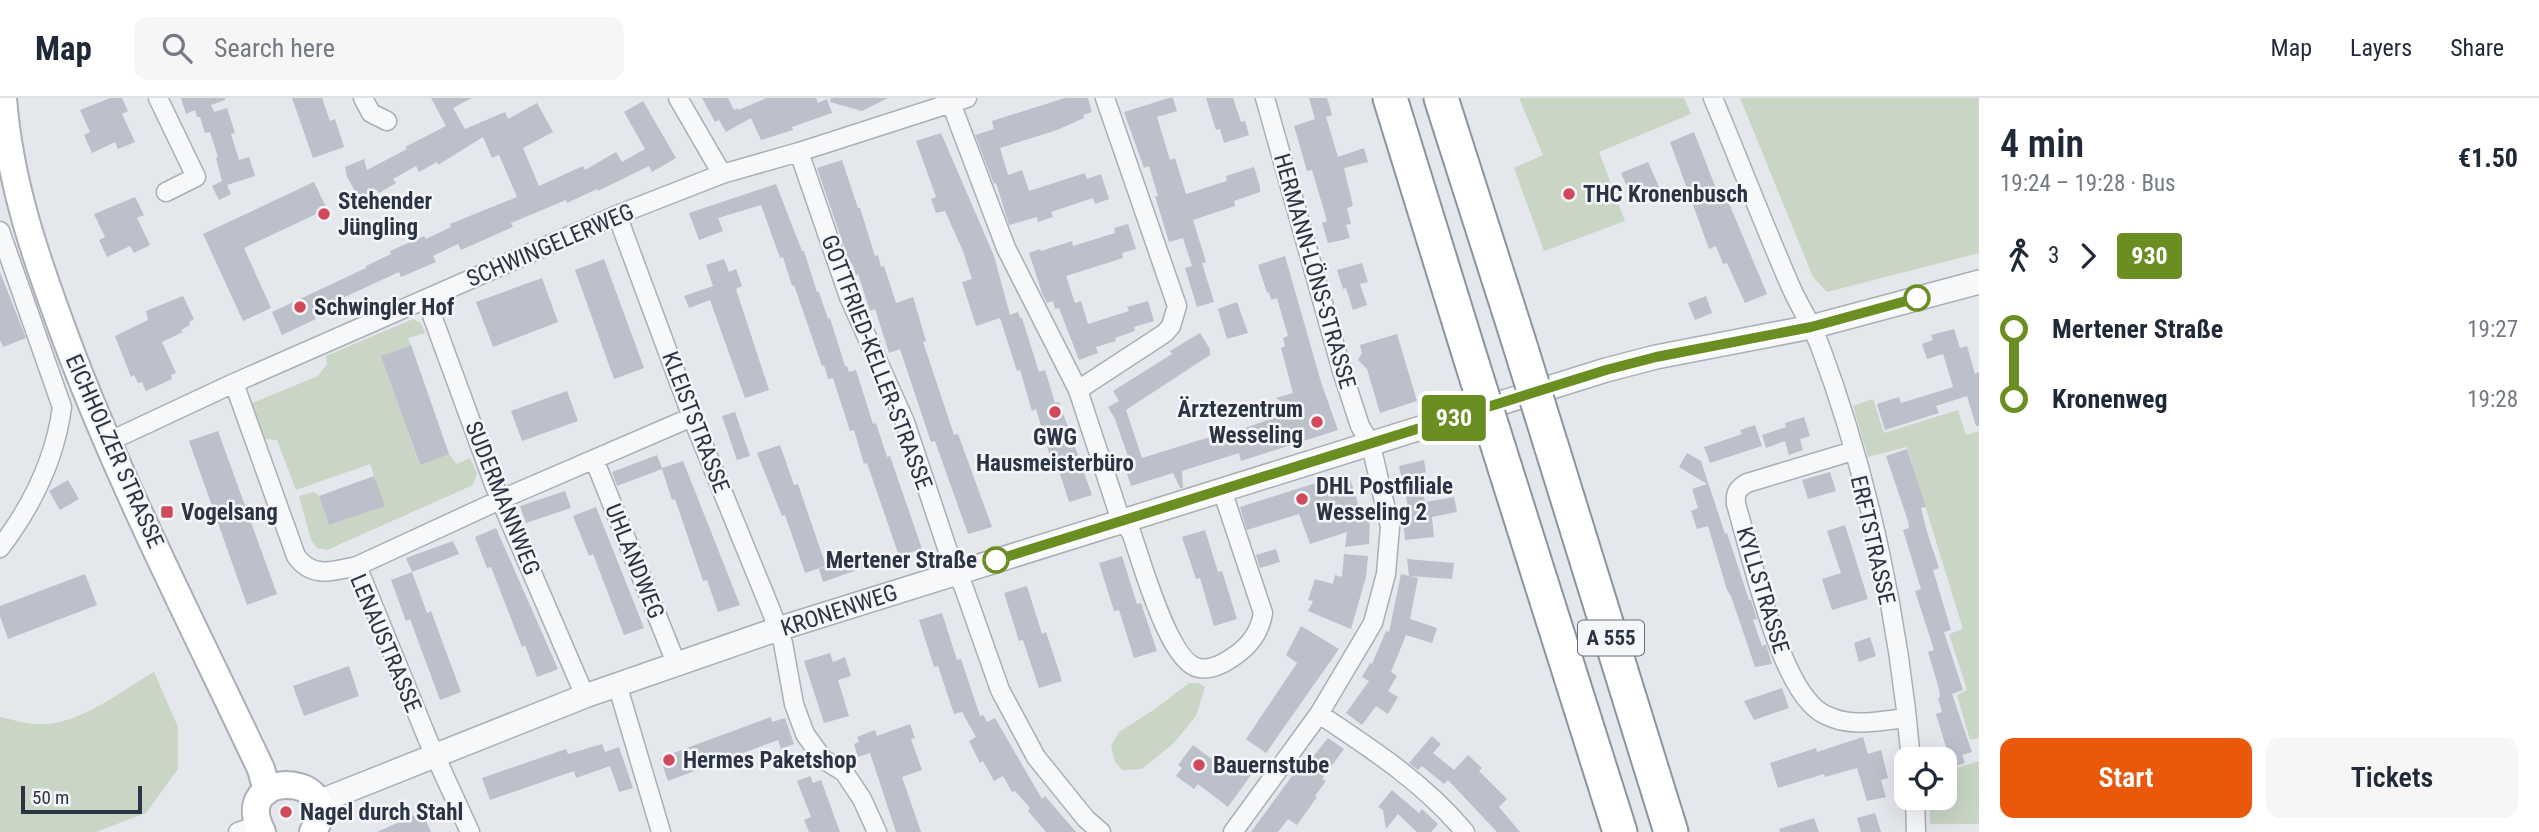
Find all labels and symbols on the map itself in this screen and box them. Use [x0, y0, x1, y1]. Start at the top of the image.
street label: HERMANN-LÖNS-STRASSE [1268, 150, 1362, 392]
place label: THC Kronenbusch [1583, 181, 1748, 208]
marker: THC Kronenbusch [1561, 186, 1577, 202]
place label: Stehender Jüngling [338, 188, 433, 241]
street label: SCHWINGELERWEG [463, 198, 638, 293]
marker: Stehender Jüngling [316, 206, 332, 222]
street label: GOTTFRIED-KELLER-STRASSE [815, 231, 938, 493]
unlabelled marker [1904, 285, 1930, 311]
place label: Schwingler Hof [314, 294, 455, 321]
marker: Schwingler Hof [292, 299, 308, 315]
street label: KLEISTSTRASSE [656, 348, 735, 497]
street label: EICHHOLZER STRASSE [60, 350, 169, 552]
line badge: 930 [1414, 395, 1494, 441]
place label: Ärztezentrum Wesseling [1178, 396, 1303, 449]
marker: GWG Hausmeisterbüro [1047, 404, 1063, 420]
marker: Ärztezentrum Wesseling [1309, 414, 1325, 430]
street label: SUDERMANNWEG [459, 417, 546, 579]
place label: GWG Hausmeisterbüro [976, 424, 1134, 477]
place label: DHL Postfiliale Wesseling 2 [1316, 473, 1453, 526]
street label: ERFTSTRASSE [1845, 473, 1900, 607]
marker: DHL Postfiliale Wesseling 2 [1294, 491, 1310, 507]
place label: Vogelsang [181, 499, 278, 526]
street label: UHLANDWEG [599, 500, 670, 623]
marker: Vogelsang [159, 504, 175, 520]
street label: KYLLSTRASSE [1730, 523, 1795, 657]
place label: Mertener Straße [826, 547, 977, 574]
marker: Mertener Straße [983, 547, 1009, 573]
street label: LENAUSTRASSE [344, 570, 427, 716]
street label: KRONENWEG [777, 579, 901, 642]
road number: A 555 [1578, 620, 1644, 656]
place label: Hermes Paketshop [683, 747, 857, 774]
marker: Hermes Paketshop [661, 752, 677, 768]
place label: Bauernstube [1213, 752, 1329, 779]
marker: Bauernstube [1191, 757, 1207, 773]
scale bar [21, 783, 142, 815]
place label: Nagel durch Stahl [300, 799, 463, 826]
marker: Nagel durch Stahl [278, 804, 294, 820]

